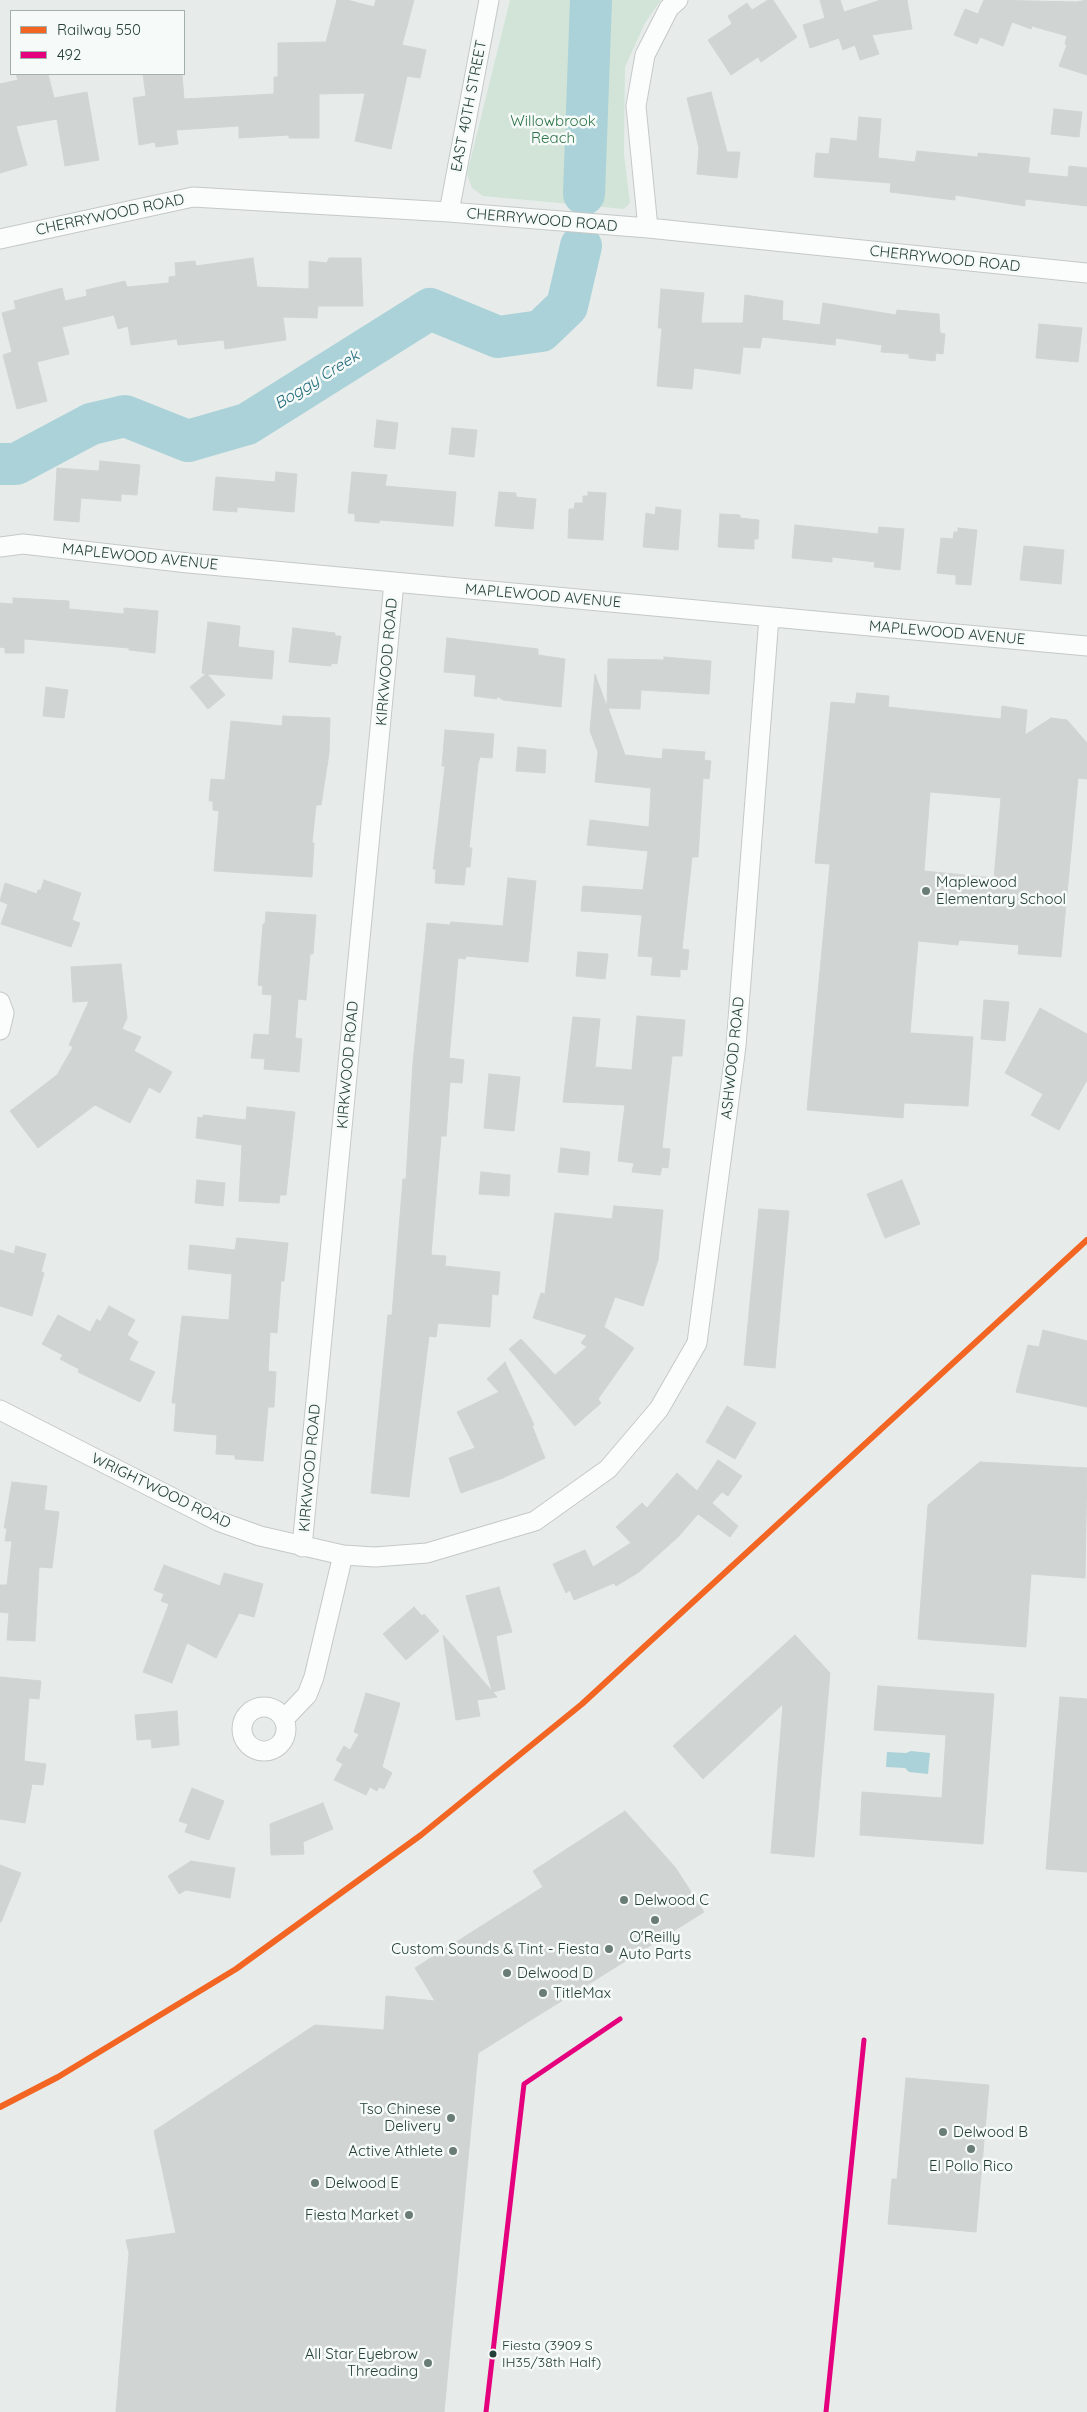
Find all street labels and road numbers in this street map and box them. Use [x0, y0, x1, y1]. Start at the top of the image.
street label: EAST 40TH STREET [447, 39, 491, 173]
street label: CHERRYWOOD ROAD [34, 190, 186, 240]
street label: CHERRYWOOD ROAD [466, 204, 618, 236]
street label: CHERRYWOOD ROAD [869, 242, 1021, 276]
street label: MAPLEWOOD AVENUE [61, 540, 219, 574]
street label: MAPLEWOOD AVENUE [464, 580, 622, 612]
street label: KIRKWOOD ROAD [372, 597, 402, 727]
street label: MAPLEWOOD AVENUE [868, 617, 1026, 649]
street label: ASHWOOD ROAD [718, 996, 748, 1120]
street label: KIRKWOOD ROAD [333, 1000, 363, 1130]
street label: KIRKWOOD ROAD [295, 1403, 325, 1533]
street label: WRIGHTWOOD ROAD [88, 1449, 234, 1533]

